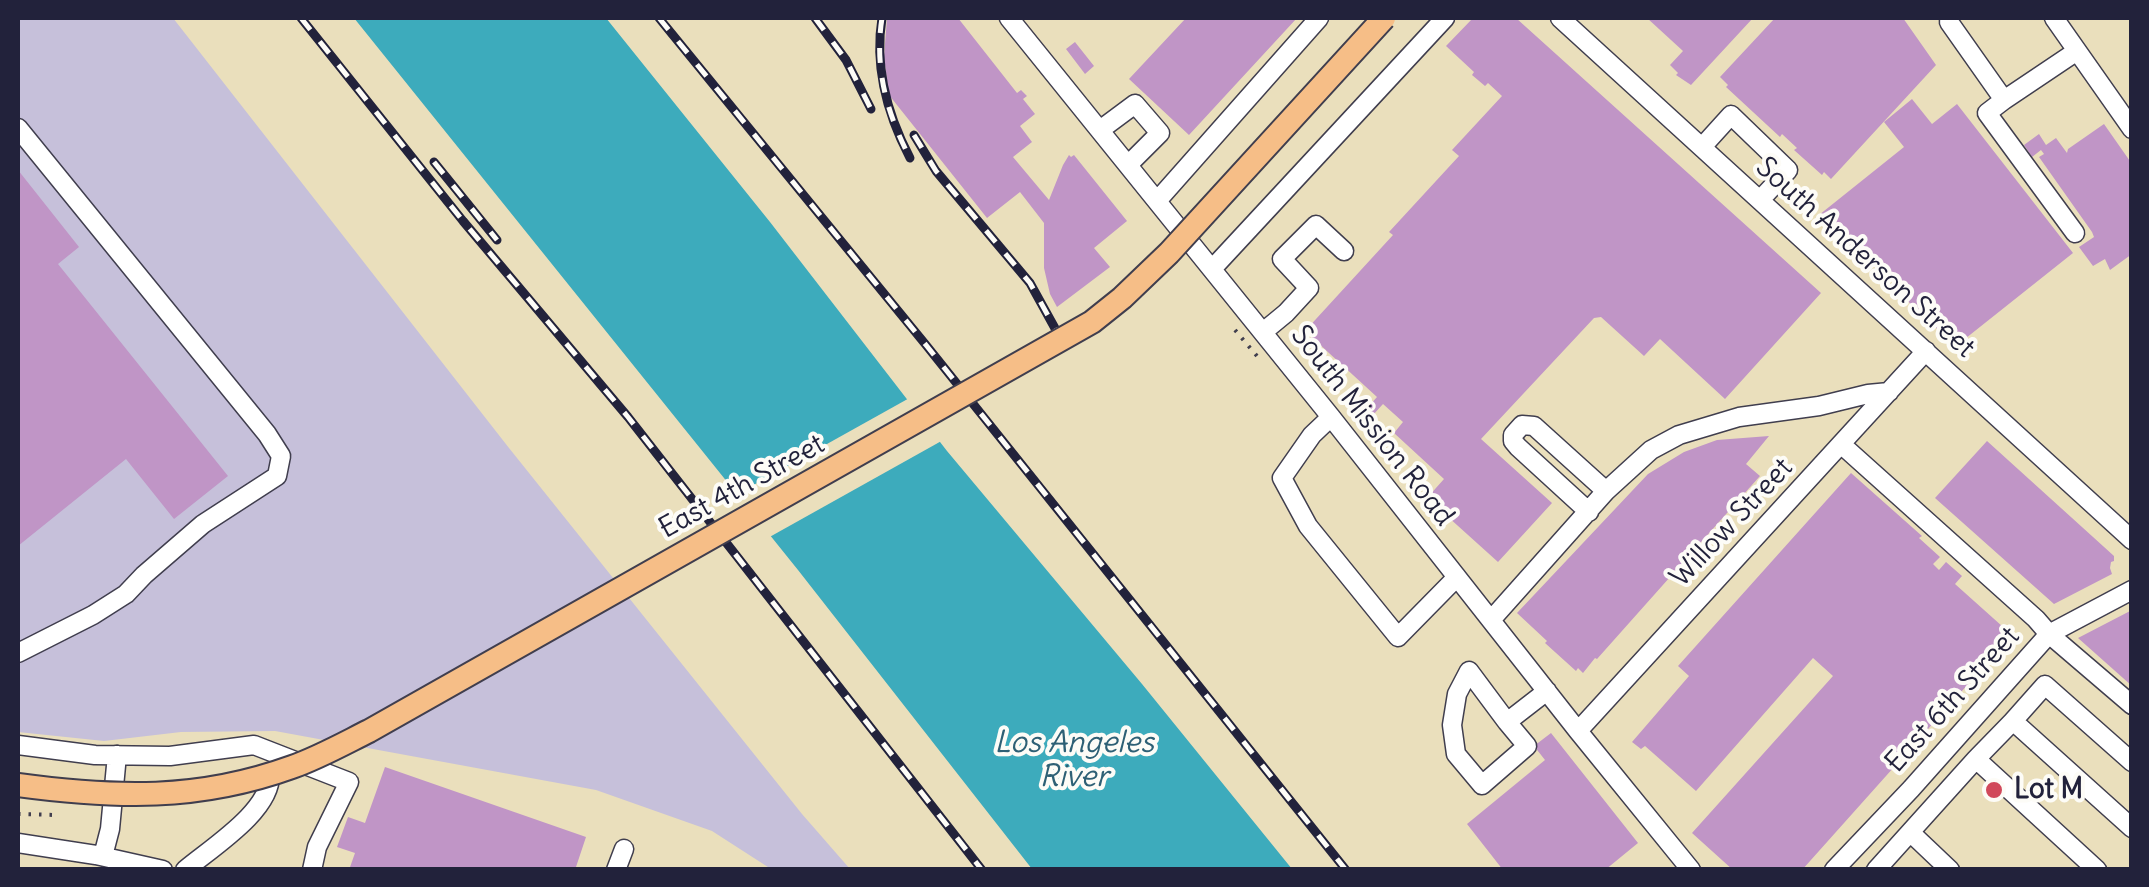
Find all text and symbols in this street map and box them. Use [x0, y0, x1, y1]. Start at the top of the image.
street label: South Anderson Street [1749, 151, 1981, 365]
street label: South Mission Road [1283, 319, 1461, 533]
street label: East 4th Street [653, 428, 831, 546]
street label: Willow Street [1664, 452, 1800, 594]
street label: East 6th Street [1879, 620, 2027, 780]
water label: Los Angeles River [994, 725, 1154, 796]
place label: Lot M [2014, 773, 2083, 807]
marker: Lot M [1983, 779, 2005, 801]

